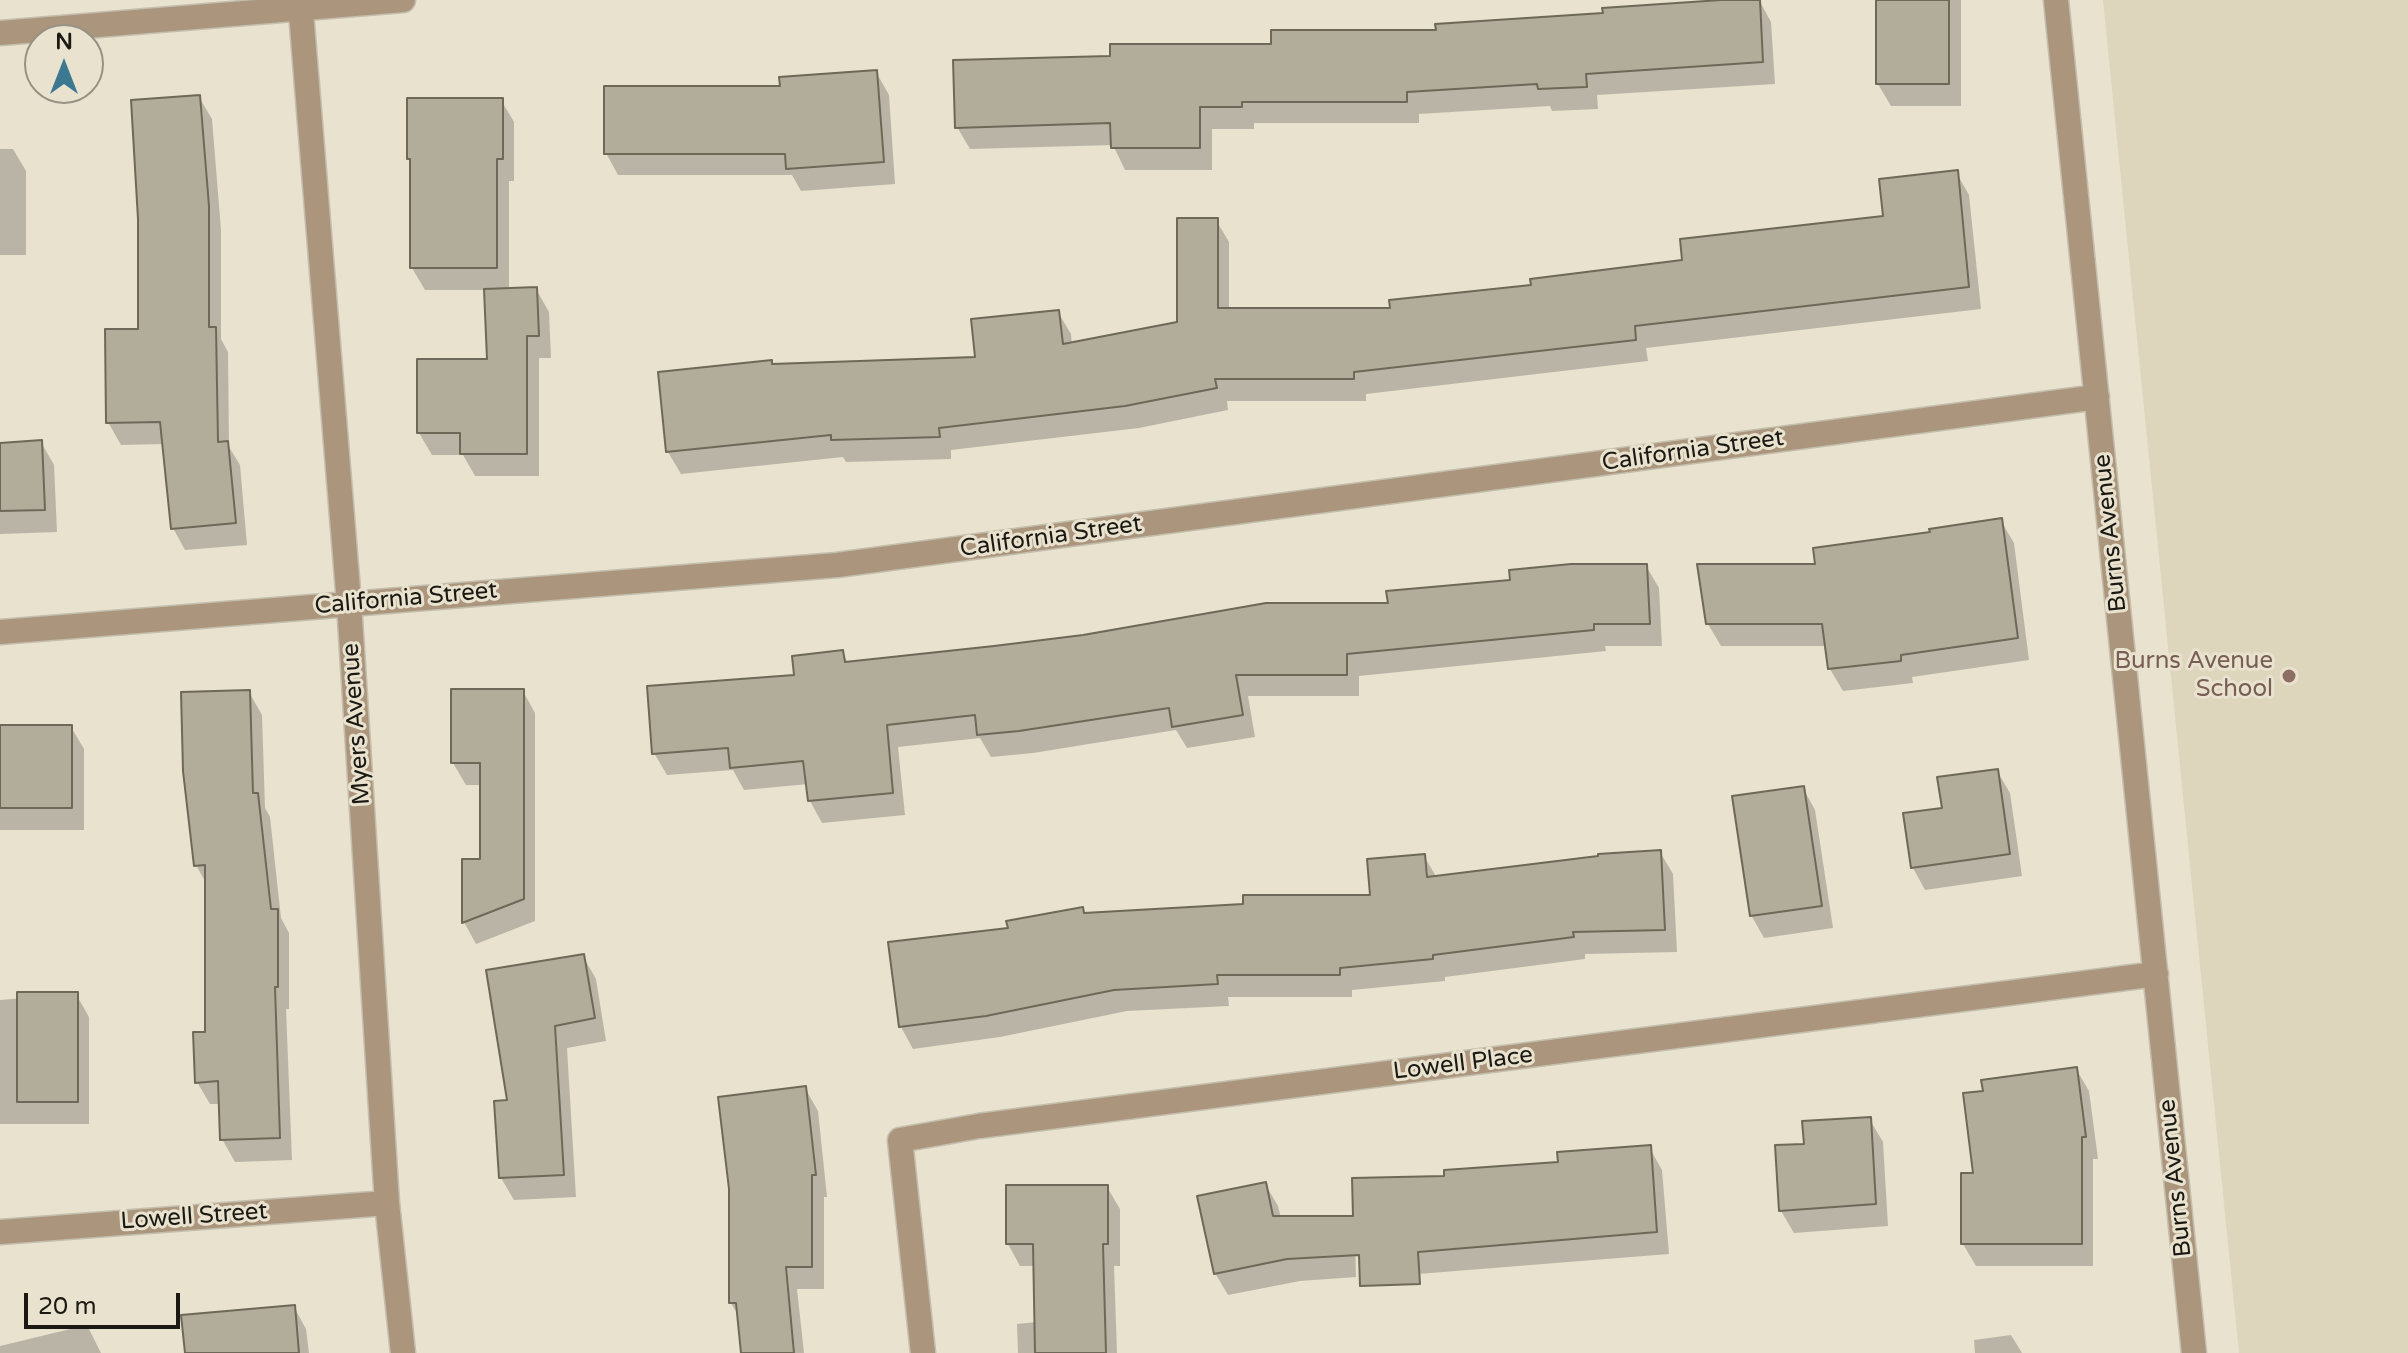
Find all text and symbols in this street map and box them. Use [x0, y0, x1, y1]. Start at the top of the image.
north arrow [24, 24, 104, 104]
text: N [55, 29, 73, 55]
street label: California Street [1600, 424, 1786, 478]
street label: Burns Avenue [2088, 453, 2134, 613]
street label: California Street [958, 510, 1144, 564]
street label: California Street [313, 577, 499, 621]
street label: Myers Avenue [337, 642, 377, 806]
place label: Burns Avenue School [2114, 648, 2273, 704]
marker: Burns Avenue School [2280, 667, 2298, 685]
street label: Lowell Place [1391, 1041, 1535, 1087]
street label: Burns Avenue [2153, 1098, 2199, 1258]
street label: Lowell Street [119, 1197, 269, 1237]
scale bar [28, 1277, 184, 1327]
text: 20 m [38, 1292, 96, 1321]

